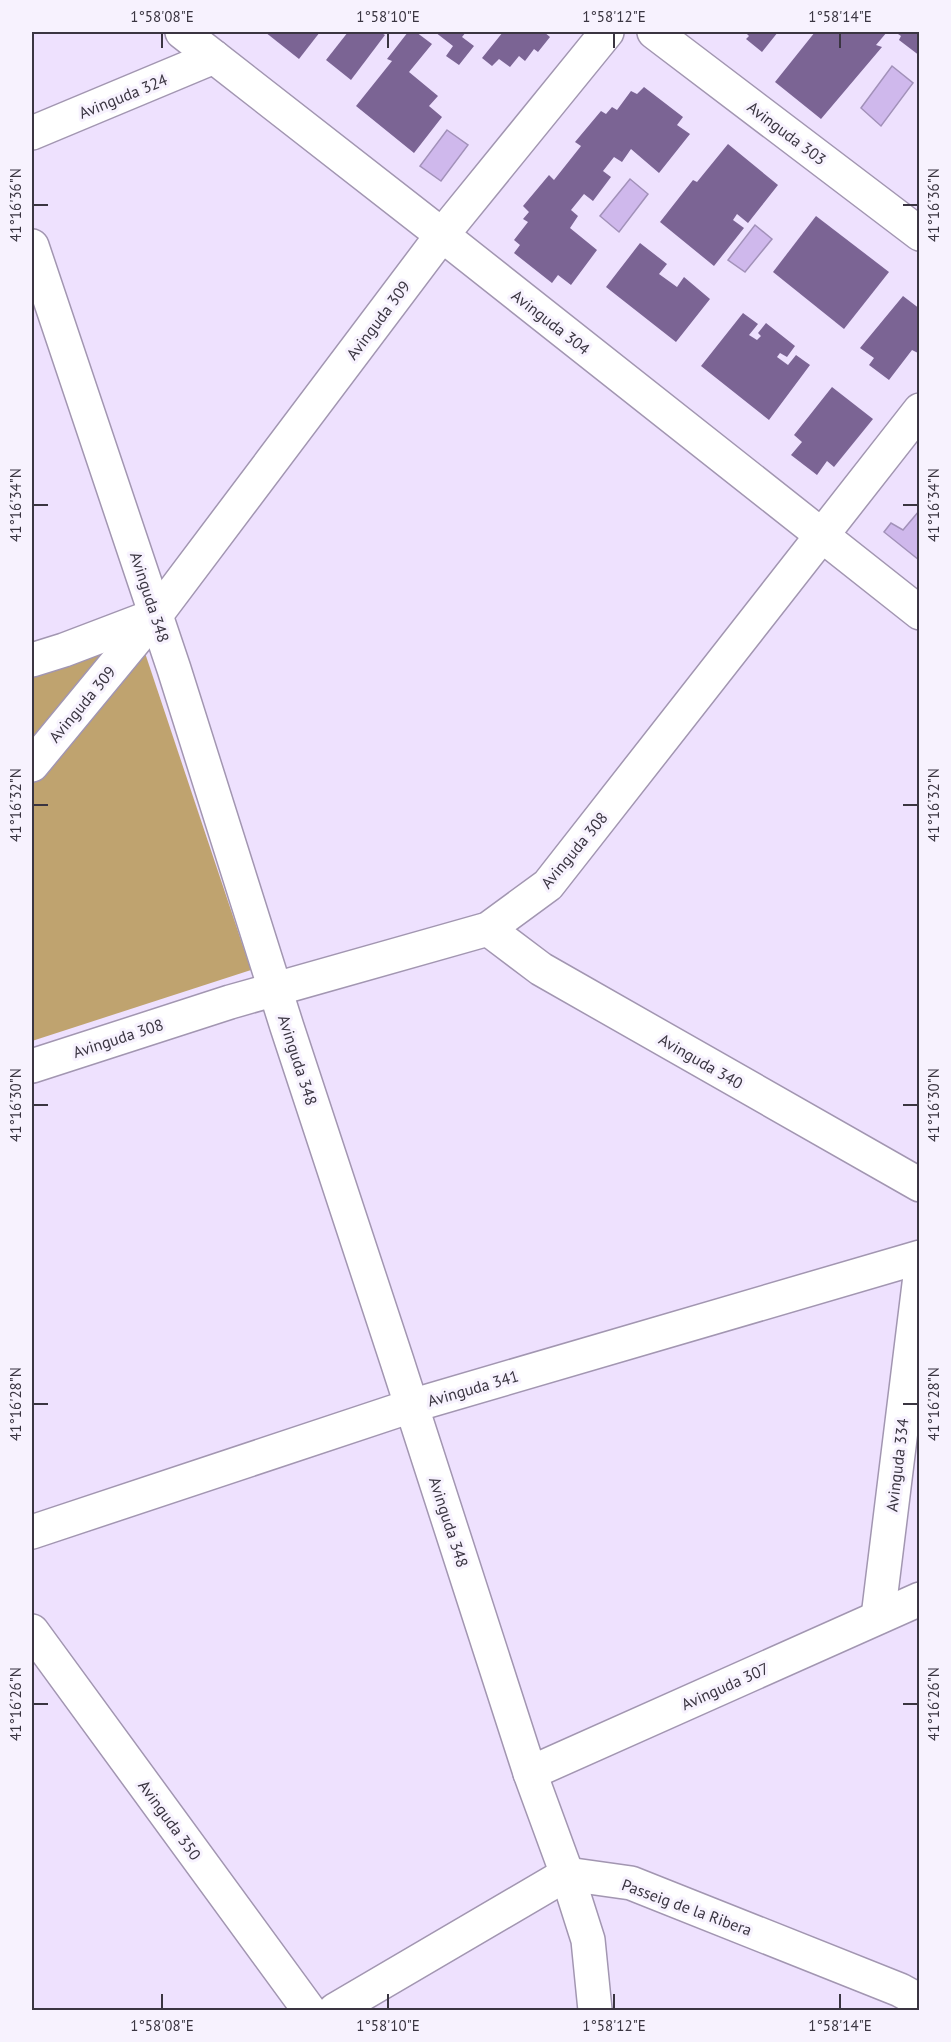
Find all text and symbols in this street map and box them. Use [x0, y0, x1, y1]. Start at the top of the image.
text: 1°58'08"E [130, 7, 194, 26]
text: 1°58'10"E [356, 7, 420, 26]
text: 1°58'12"E [582, 7, 646, 26]
text: 1°58'14"E [808, 7, 872, 26]
street label: Avinguda 324 [76, 69, 170, 123]
street label: Avinguda 303 [744, 97, 830, 169]
text: 41°16'36"N [6, 168, 25, 242]
text: 41°16'36"N [924, 168, 943, 242]
street label: Avinguda 309 [342, 277, 414, 363]
street label: Avinguda 304 [508, 285, 594, 359]
text: 41°16'34"N [6, 468, 25, 542]
text: 41°16'34"N [924, 468, 943, 542]
street label: Avinguda 348 [126, 549, 174, 645]
street label: Avinguda 309 [44, 662, 120, 746]
text: 41°16'32"N [6, 768, 25, 842]
text: 41°16'32"N [924, 768, 943, 842]
street label: Avinguda 308 [536, 808, 612, 892]
street label: Avinguda 348 [274, 1012, 322, 1108]
street label: Avinguda 308 [70, 1014, 166, 1062]
street label: Avinguda 340 [655, 1029, 747, 1093]
text: 41°16'30"N [6, 1068, 25, 1142]
text: 41°16'30"N [924, 1068, 943, 1142]
street label: Avinguda 341 [425, 1365, 521, 1411]
text: 41°16'28"N [6, 1367, 25, 1441]
text: 41°16'28"N [924, 1367, 943, 1441]
street label: Avinguda 334 [881, 1417, 913, 1513]
street label: Avinguda 348 [425, 1474, 473, 1570]
street label: Avinguda 307 [678, 1658, 772, 1714]
text: 41°16'26"N [6, 1667, 25, 1741]
text: 41°16'26"N [924, 1667, 943, 1741]
street label: Avinguda 350 [134, 1776, 206, 1864]
street label: Passeig de la Ribera [619, 1874, 755, 1940]
text: 1°58'08"E [130, 2016, 194, 2035]
text: 1°58'10"E [356, 2016, 420, 2035]
text: 1°58'12"E [582, 2016, 646, 2035]
text: 1°58'14"E [808, 2016, 872, 2035]

